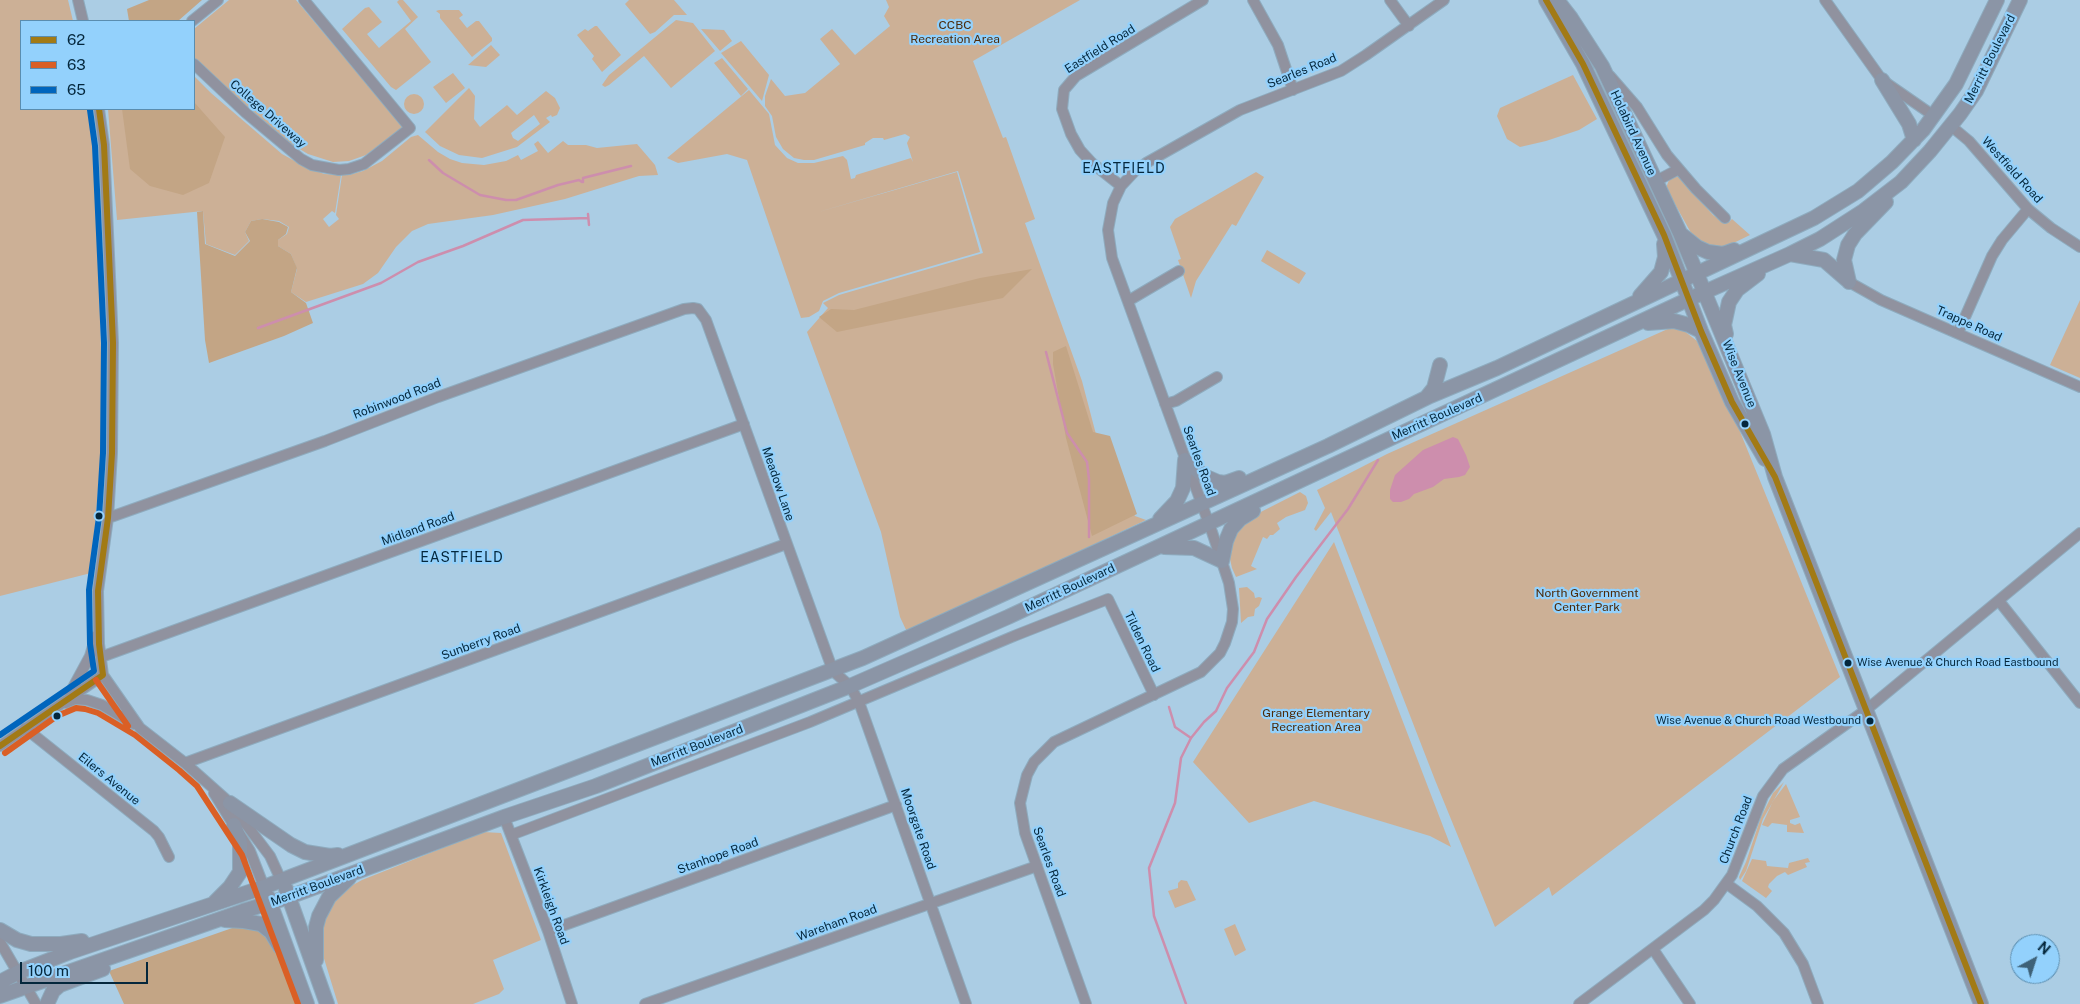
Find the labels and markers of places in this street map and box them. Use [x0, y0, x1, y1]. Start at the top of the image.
unlabelled marker [1740, 419, 1750, 429]
unlabelled marker [94, 511, 104, 521]
place label: Wise Avenue & Church Road Eastbound [1857, 656, 2058, 670]
marker: Wise Avenue & Church Road Eastbound [1843, 658, 1853, 668]
unlabelled marker [52, 711, 62, 721]
place label: Wise Avenue & Church Road Westbound [1656, 714, 1861, 728]
marker: Wise Avenue & Church Road Westbound [1865, 716, 1875, 726]

